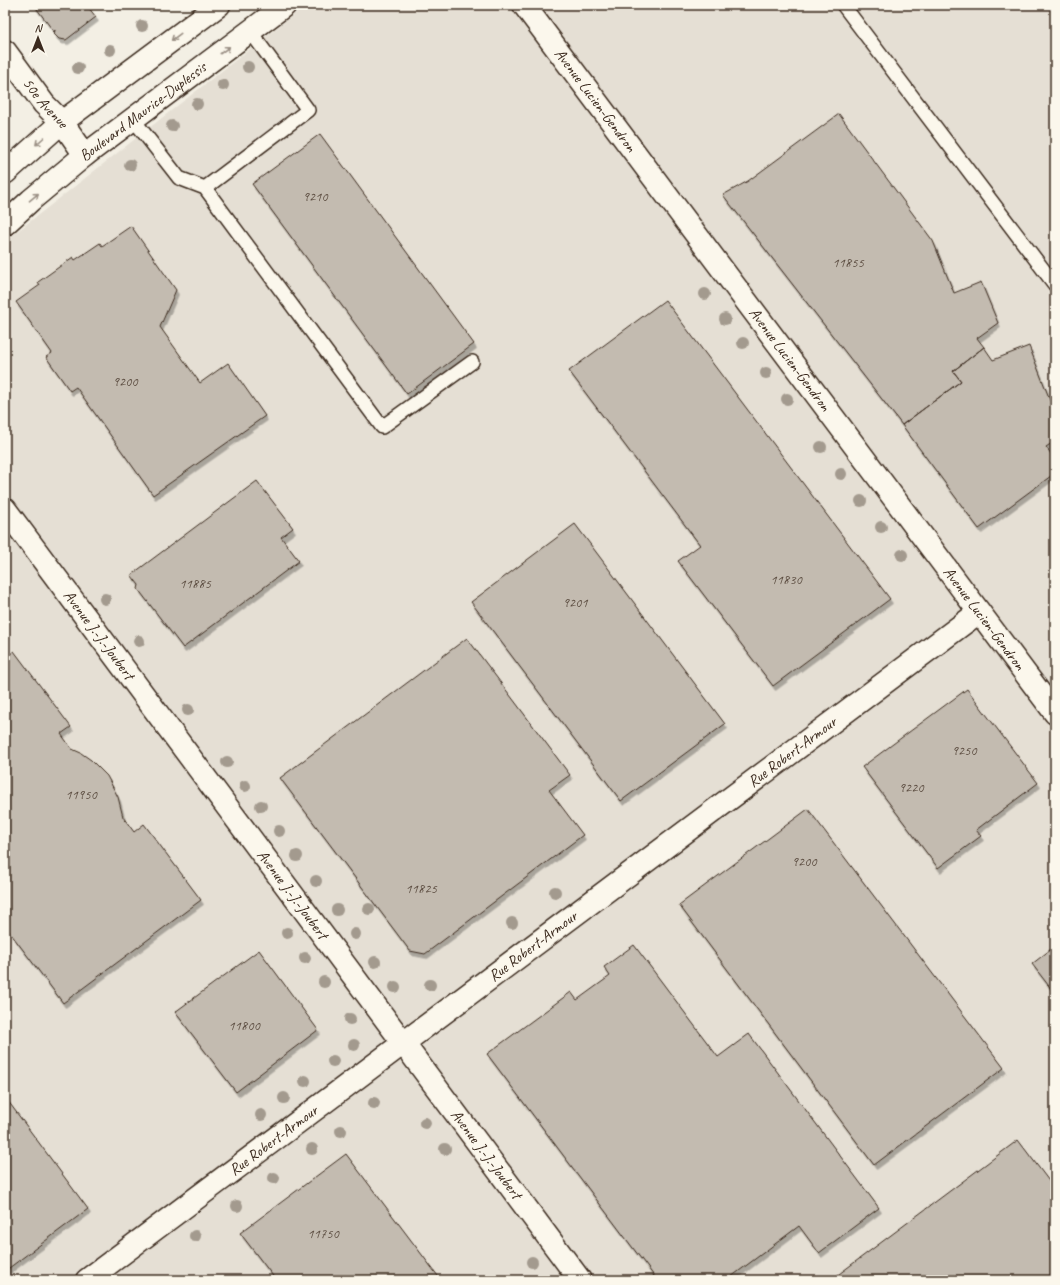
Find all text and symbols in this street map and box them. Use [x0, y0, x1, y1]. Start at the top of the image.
north arrow [18, 18, 58, 58]
text: N [35, 21, 44, 35]
one-way arrow [171, 32, 182, 41]
street label: Avenue Lucien-Gendron [550, 44, 641, 157]
one-way arrow [220, 46, 231, 54]
street label: Boulevard Maurice-Duplessis [75, 57, 212, 166]
street label: 50e Avenue [18, 74, 74, 133]
one-way arrow [35, 137, 45, 146]
house number: 9210 [302, 188, 329, 205]
one-way arrow [28, 193, 39, 202]
house number: 11855 [832, 254, 864, 271]
street label: Avenue Lucien-Gendron [744, 304, 836, 416]
house number: 9200 [112, 373, 139, 390]
street label: Avenue Lucien-Gendron [939, 563, 1030, 675]
house number: 11830 [770, 571, 803, 588]
house number: 11885 [179, 575, 211, 592]
street label: Avenue J.-J.-Joubert [59, 586, 140, 686]
house number: 9201 [562, 594, 588, 611]
street label: Rue Robert-Armour [744, 711, 842, 792]
house number: 9250 [951, 742, 978, 759]
house number: 9220 [898, 779, 925, 796]
house number: 11950 [65, 786, 98, 803]
street label: Avenue J.-J.-Joubert [253, 846, 334, 946]
house number: 9200 [791, 853, 818, 870]
house number: 11825 [405, 880, 437, 897]
street label: Rue Robert-Armour [484, 906, 582, 986]
house number: 11800 [228, 1017, 261, 1034]
street label: Rue Robert-Armour [225, 1100, 323, 1180]
street label: Avenue J.-J.-Joubert [446, 1106, 528, 1205]
house number: 11750 [307, 1225, 340, 1242]

